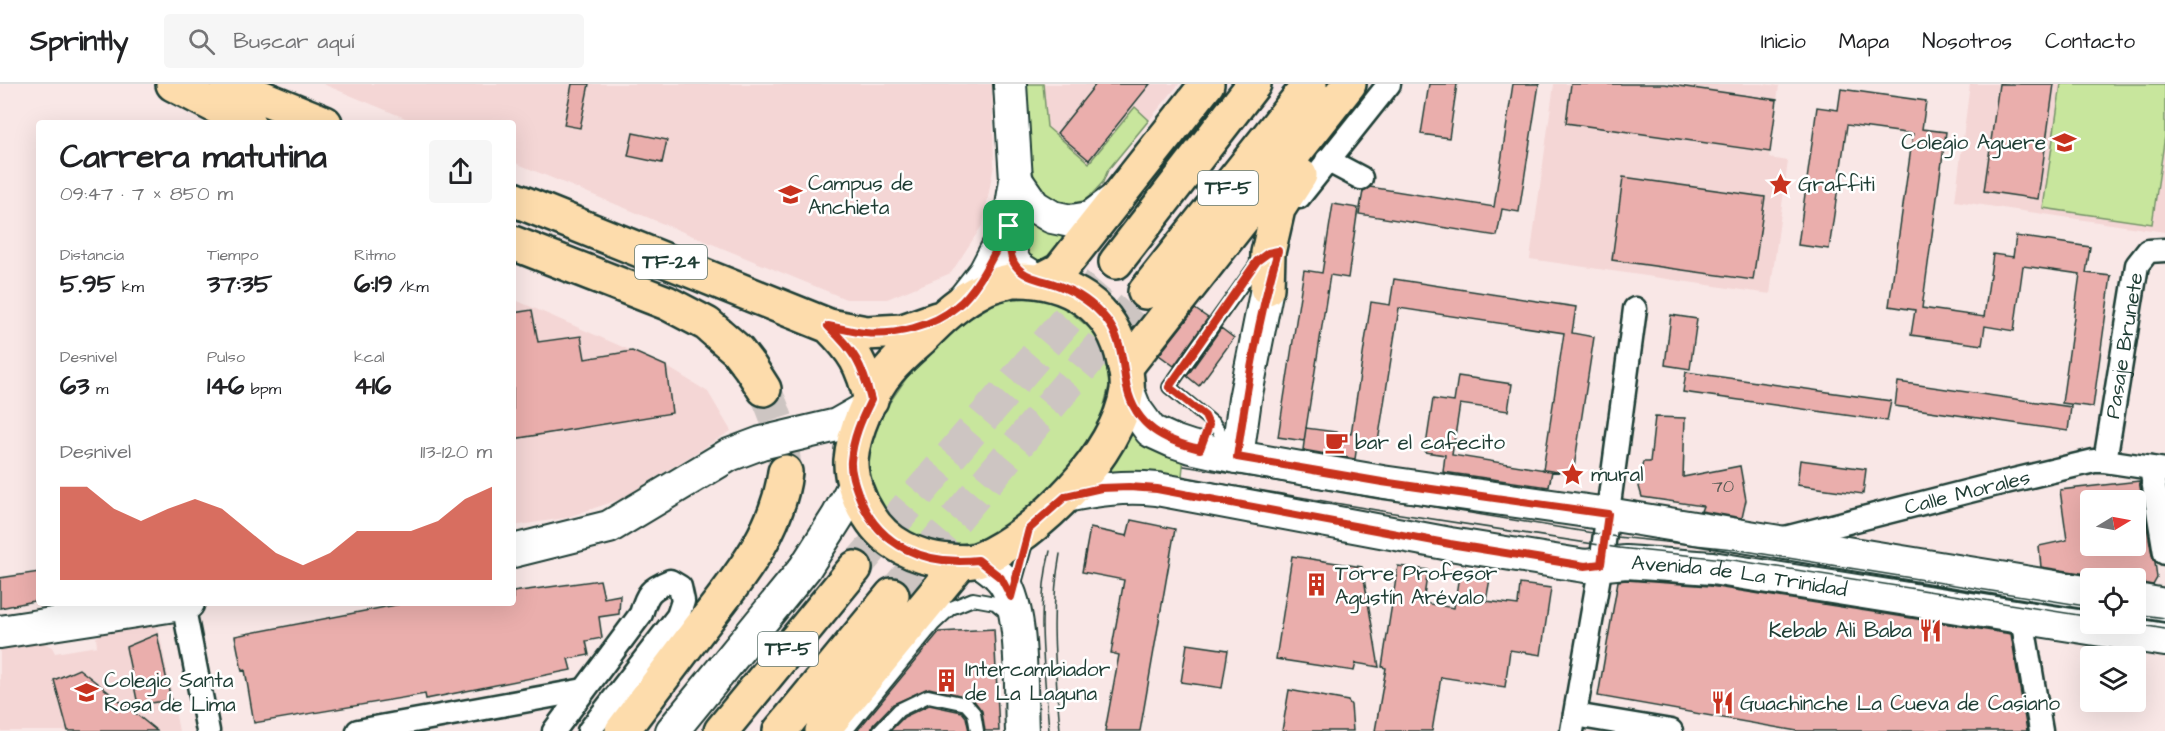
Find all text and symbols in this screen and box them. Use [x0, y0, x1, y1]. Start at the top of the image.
search box [164, 14, 584, 68]
text: Sprintly [30, 22, 128, 61]
icon: search [185, 25, 218, 58]
text: Buscar aquí [233, 26, 354, 57]
text: Inicio [1761, 27, 1806, 56]
text: Mapa [1839, 27, 1889, 56]
text: Nosotros [1922, 27, 2012, 56]
text: Contacto [2045, 27, 2135, 56]
place label: Colegio Aguere [1901, 128, 2046, 159]
school or university icon: Colegio Aguere [2051, 129, 2077, 155]
text: Carrera matutina [60, 134, 327, 180]
button: share [429, 140, 492, 203]
place label: Campus de Anchieta [808, 169, 913, 222]
place label: Graffiti [1798, 170, 1875, 199]
road number: TF-5 [1198, 171, 1258, 205]
place icon: Graffiti [1767, 171, 1793, 197]
text: 09:47 · 7 × 850 m [60, 180, 233, 208]
school or university icon: Campus de Anchieta [777, 182, 803, 208]
pin [983, 200, 1034, 251]
icon: arrive [992, 209, 1025, 242]
text: Distancia [60, 244, 124, 266]
text: Tiempo [207, 244, 258, 266]
text: Ritmo [354, 244, 396, 266]
road number: TF-24 [635, 245, 707, 279]
text: 5.95 [60, 266, 115, 302]
text: 37:35 [207, 266, 272, 302]
text: 6:19 [354, 266, 393, 302]
street label: Pasaje Brunete [2098, 270, 2150, 421]
text: km [115, 276, 144, 298]
text: /km [393, 276, 429, 298]
text: Desnivel [60, 346, 117, 368]
text: Pulso [207, 346, 245, 368]
text: kcal [354, 346, 385, 368]
text: 63 [60, 368, 90, 404]
text: 146 [207, 368, 244, 404]
text: 416 [354, 368, 391, 404]
text: m [90, 378, 108, 400]
text: bpm [244, 378, 281, 400]
place label: bar el cafecito [1355, 428, 1505, 457]
cafe icon: bar el cafecito [1324, 429, 1350, 455]
text: Desnivel [60, 438, 131, 466]
text: 113–120 m [420, 438, 492, 466]
place label: mural [1591, 460, 1644, 489]
place icon: mural [1560, 461, 1586, 487]
street label: Calle Morales [1901, 462, 2033, 522]
house number: 70 [1712, 474, 1734, 499]
north arrow [2080, 490, 2146, 556]
map controls [2080, 490, 2146, 712]
street label: Avenida de La Trinidad [1631, 548, 1850, 604]
place label: Torre Profesor Agustín Arévalo [1335, 559, 1498, 614]
button: locate [2080, 568, 2146, 634]
building icon: Torre Profesor Agustín Arévalo [1304, 572, 1330, 598]
place label: Kebab Ali Baba [1769, 616, 1912, 645]
restaurant icon: Kebab Ali Baba [1917, 617, 1943, 643]
road number: TF-5 [758, 632, 818, 666]
button: layers [2080, 646, 2146, 712]
place label: Intercambiador de La Laguna [965, 655, 1111, 710]
place label: Colegio Santa Rosa de Lima [104, 666, 236, 719]
building icon: Intercambiador de La Laguna [934, 668, 960, 694]
school or university icon: Colegio Santa Rosa de Lima [73, 679, 99, 705]
place label: Guachinche La Cueva de Casiano [1740, 689, 2060, 718]
restaurant icon: Guachinche La Cueva de Casiano [1709, 690, 1735, 716]

